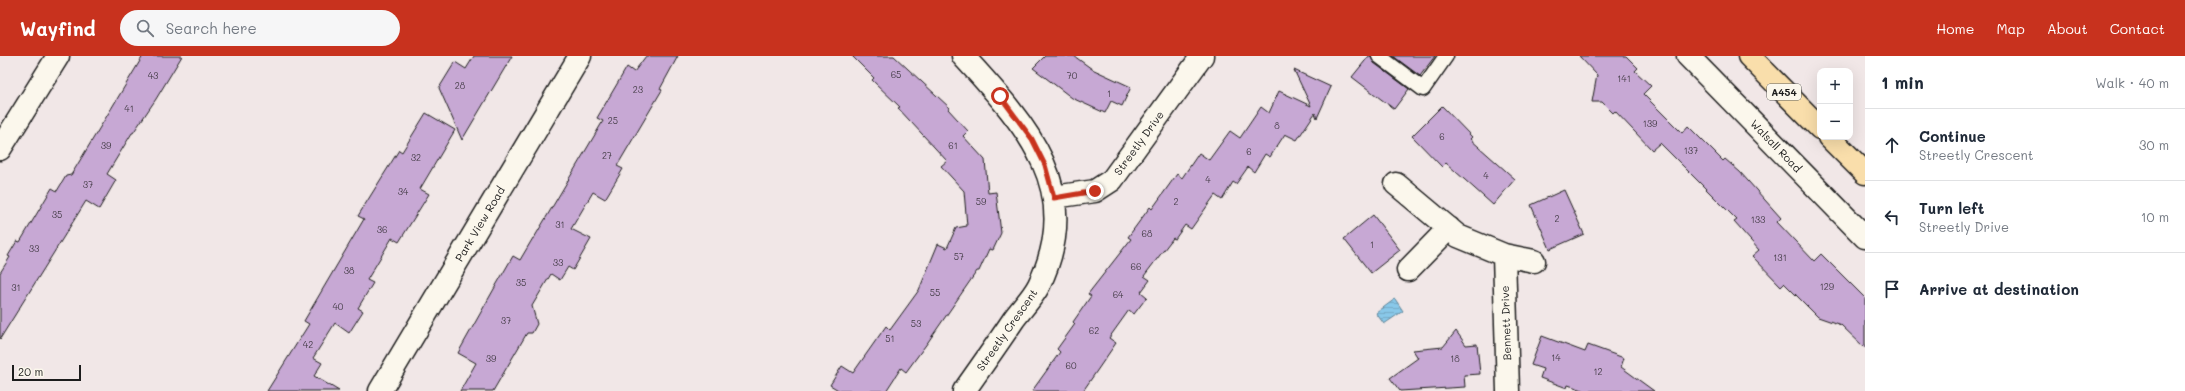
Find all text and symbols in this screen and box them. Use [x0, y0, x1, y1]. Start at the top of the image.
search box [120, 10, 400, 46]
text: Wayfind [20, 16, 96, 41]
icon: search [134, 17, 156, 39]
text: Search here [166, 18, 257, 38]
text: Home [1936, 19, 1974, 38]
text: Map [1996, 19, 2025, 38]
text: About [2047, 19, 2088, 38]
text: Contact [2110, 19, 2165, 38]
map controls [1817, 68, 1853, 140]
button: + [1817, 68, 1853, 104]
house number: 65 [891, 69, 901, 80]
house number: 43 [148, 70, 158, 81]
house number: 70 [1067, 70, 1078, 81]
text: 1 min [1881, 71, 1924, 93]
house number: 141 [1617, 73, 1631, 84]
text: Walk · 40 m [2095, 74, 2169, 91]
house number: 28 [455, 80, 466, 91]
house number: 23 [633, 84, 643, 95]
road number: A454 [1767, 84, 1801, 100]
route start [991, 87, 1009, 105]
house number: 1 [1107, 88, 1111, 99]
house number: 41 [124, 103, 134, 114]
button: − [1817, 104, 1853, 140]
street label: Streetly Drive [1110, 107, 1167, 178]
house number: 25 [608, 115, 618, 126]
street label: Walsall Road [1747, 116, 1805, 175]
house number: 139 [1643, 118, 1658, 129]
house number: 8 [1274, 120, 1280, 131]
text: Continue [1919, 126, 1986, 146]
house number: 6 [1439, 131, 1445, 142]
icon: ahead [1881, 134, 1903, 156]
text: 30 m [2139, 136, 2169, 153]
house number: 39 [101, 140, 112, 151]
house number: 61 [948, 140, 958, 151]
house number: 137 [1684, 145, 1698, 156]
house number: 6 [1246, 146, 1252, 157]
text: Streetly Crescent [1919, 146, 2033, 163]
house number: 27 [602, 150, 612, 161]
house number: 32 [411, 152, 421, 163]
house number: 4 [1483, 170, 1489, 181]
house number: 4 [1205, 174, 1211, 185]
house number: 37 [83, 179, 93, 190]
route end [1086, 182, 1104, 200]
street label: Park View Road [451, 183, 508, 264]
house number: 34 [398, 186, 409, 197]
house number: 59 [976, 196, 987, 207]
house number: 2 [1173, 196, 1179, 207]
text: Turn left [1919, 198, 1984, 218]
icon: left [1881, 206, 1903, 228]
text: 10 m [2141, 208, 2169, 225]
house number: 35 [52, 209, 62, 220]
house number: 2 [1554, 213, 1560, 224]
house number: 133 [1751, 214, 1765, 225]
text: Streetly Drive [1919, 218, 2009, 235]
house number: 31 [555, 219, 565, 230]
house number: 36 [377, 224, 387, 235]
house number: 68 [1142, 228, 1153, 239]
house number: 1 [1370, 239, 1374, 250]
house number: 33 [29, 243, 39, 254]
house number: 57 [954, 251, 964, 262]
house number: 131 [1773, 252, 1787, 263]
house number: 33 [553, 257, 563, 268]
house number: 66 [1131, 261, 1141, 272]
house number: 38 [344, 265, 355, 276]
house number: 35 [516, 277, 526, 288]
icon: arrive [1881, 278, 1903, 300]
text: Arrive at destination [1919, 279, 2079, 299]
house number: 129 [1820, 281, 1835, 292]
house number: 31 [11, 282, 21, 293]
street label: Bennett Drive [1497, 285, 1514, 361]
street label: Streetly Crescent [973, 286, 1041, 374]
house number: 55 [930, 287, 940, 298]
house number: 64 [1113, 289, 1124, 300]
house number: 40 [333, 301, 344, 312]
house number: 37 [501, 315, 511, 326]
house number: 53 [911, 318, 921, 329]
house number: 62 [1089, 325, 1099, 336]
house number: 51 [885, 333, 895, 344]
house number: 42 [303, 339, 313, 350]
house number: 14 [1551, 352, 1561, 363]
house number: 39 [486, 353, 497, 364]
house number: 18 [1450, 353, 1460, 364]
house number: 60 [1066, 360, 1077, 371]
scale bar [12, 363, 81, 382]
text: 20 m [18, 364, 43, 379]
house number: 12 [1593, 366, 1603, 377]

